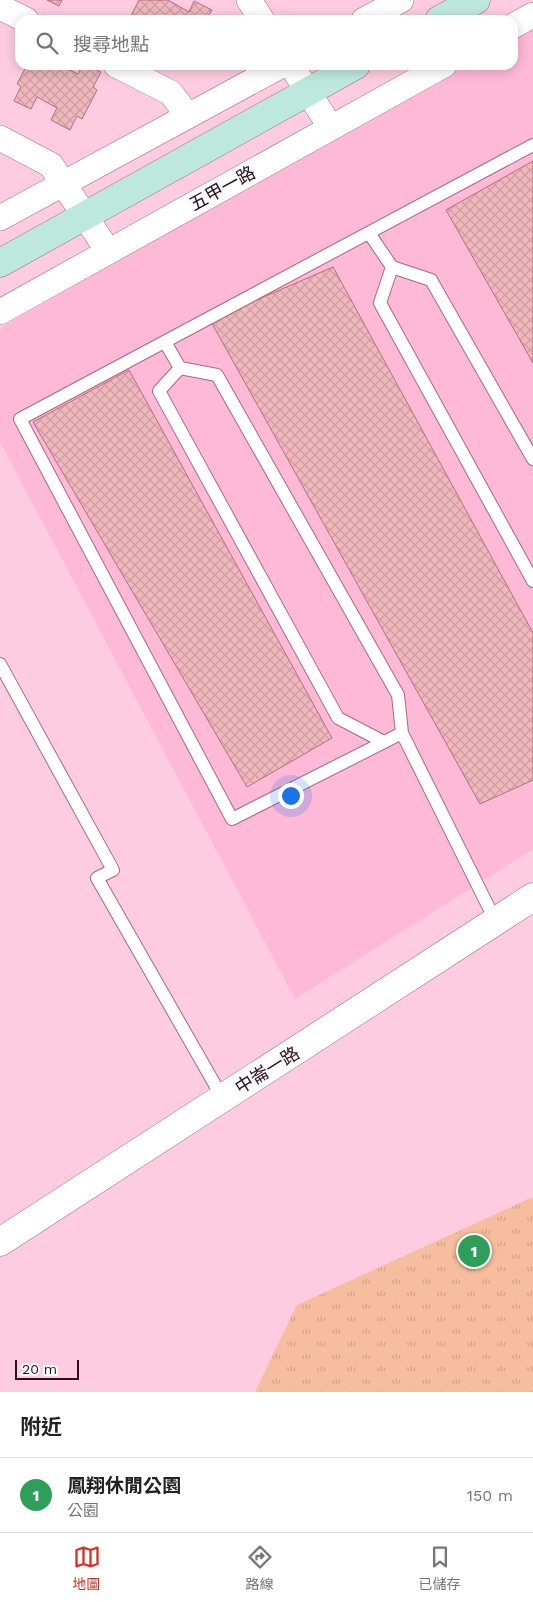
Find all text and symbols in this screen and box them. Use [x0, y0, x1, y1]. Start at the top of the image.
search box [15, 15, 518, 70]
icon: search [33, 29, 61, 57]
text: 搜尋地點 [73, 33, 149, 56]
street label: 五甲一路 [185, 161, 259, 215]
your location [278, 783, 304, 809]
street label: 中崙一路 [231, 1042, 303, 1098]
pin: 1 [458, 1232, 490, 1270]
scale bar [15, 1357, 79, 1380]
text: 20 m [22, 1361, 57, 1377]
text: 附近 [20, 1414, 62, 1439]
text: 鳳翔休閒公園 [67, 1474, 181, 1497]
text: 1 [33, 1486, 39, 1505]
text: 150 m [467, 1486, 513, 1505]
text: 公園 [67, 1501, 99, 1520]
tab: 地圖 [73, 1543, 101, 1593]
tab: 路線 [246, 1543, 274, 1593]
tab: 已儲存 [419, 1543, 461, 1593]

